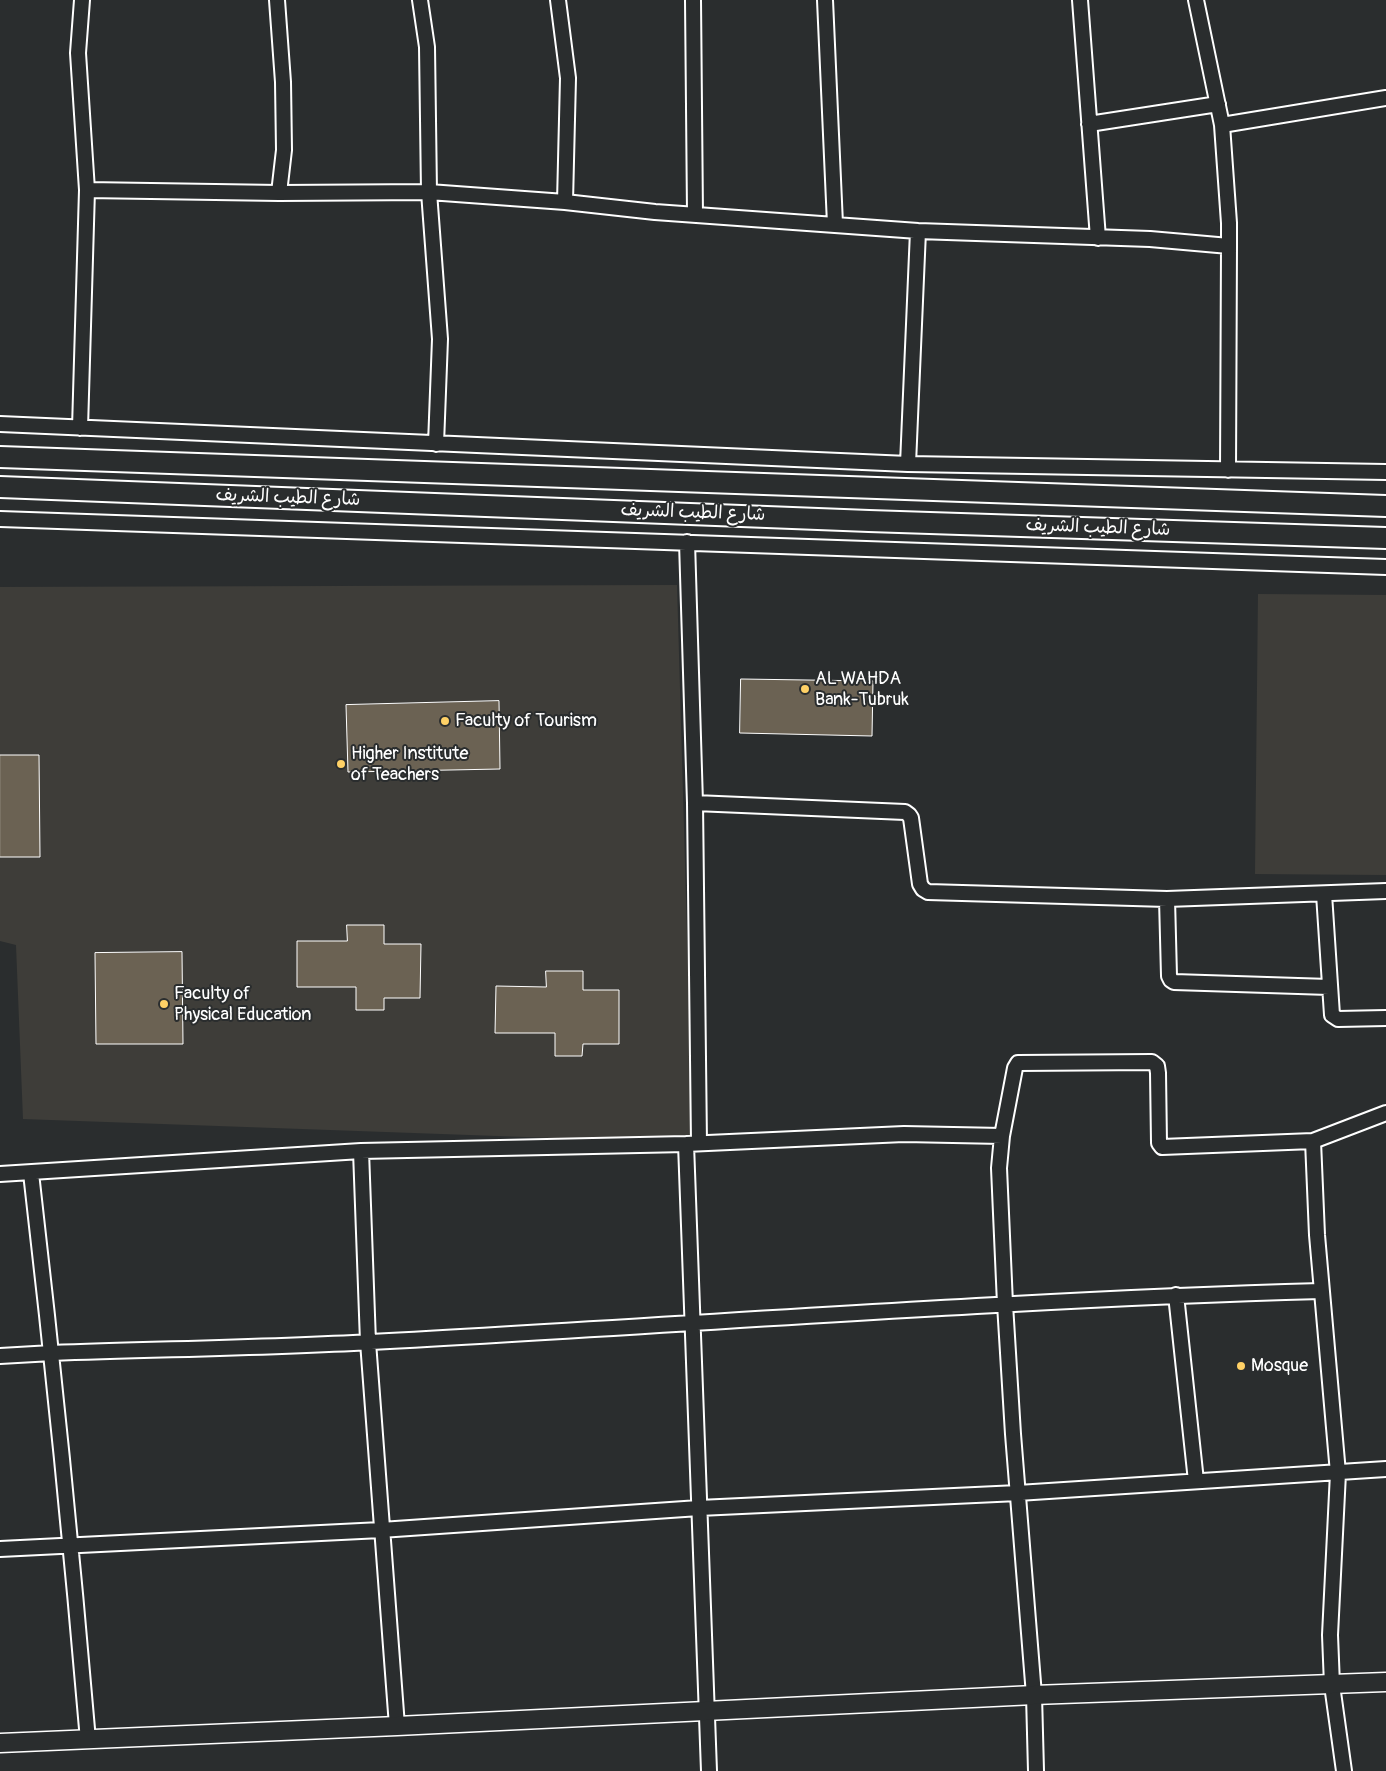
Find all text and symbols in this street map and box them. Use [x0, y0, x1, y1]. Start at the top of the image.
street label: شارع الطيب الشريف [215, 485, 361, 511]
street label: شارع الطيب الشريف [620, 500, 766, 526]
street label: شارع الطيب الشريف [1025, 515, 1171, 541]
place label: AL WAHDA Bank-Tubruk [815, 668, 909, 711]
marker: AL WAHDA Bank-Tubruk [799, 683, 811, 695]
place label: Faculty of Tourism [455, 710, 597, 732]
marker: Faculty of Tourism [439, 715, 451, 727]
place label: Higher Institute of Teachers [351, 743, 468, 786]
marker: Higher Institute of Teachers [335, 758, 347, 770]
place label: Faculty of Physical Education [174, 983, 311, 1026]
marker: Faculty of Physical Education [158, 998, 170, 1010]
place label: Mosque [1251, 1355, 1308, 1377]
marker: Mosque [1235, 1360, 1247, 1372]

